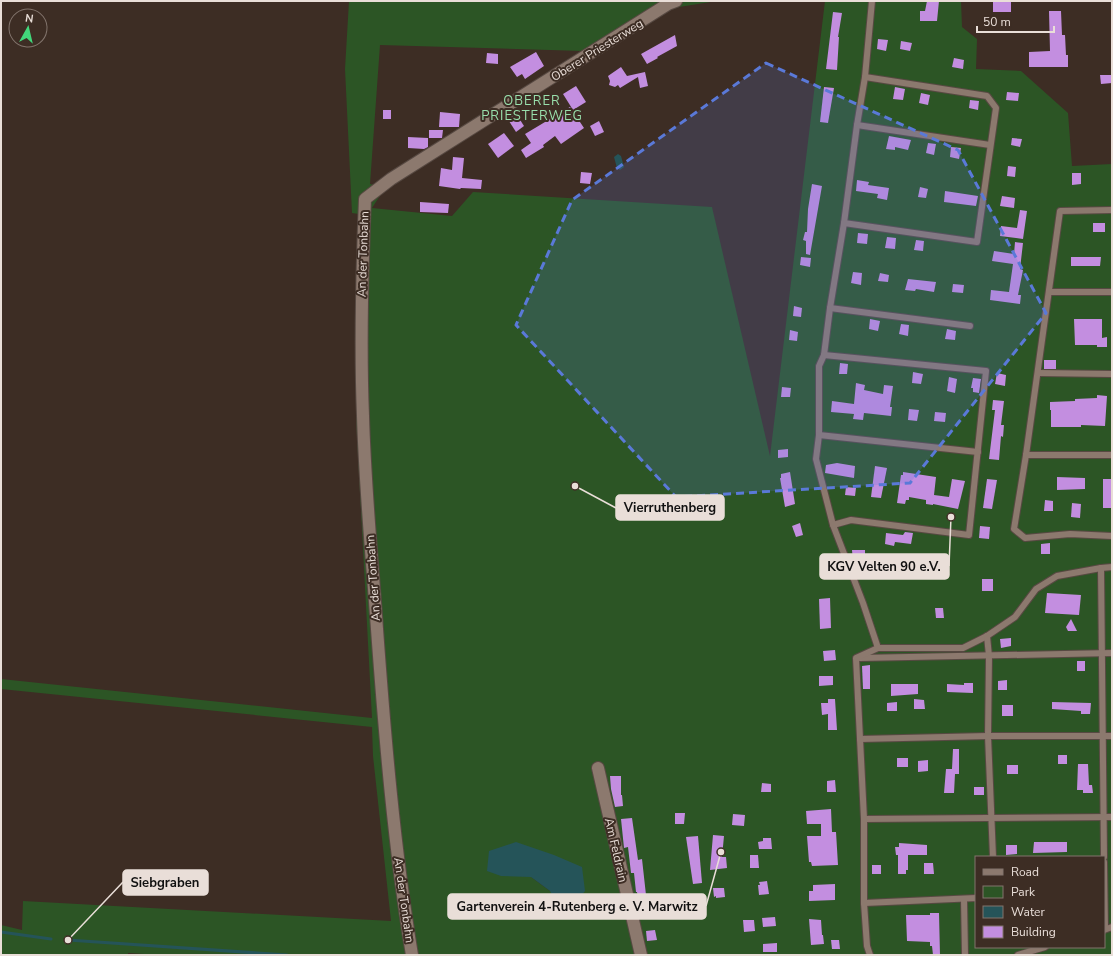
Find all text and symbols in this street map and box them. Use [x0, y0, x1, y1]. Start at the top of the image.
north arrow [8, 8, 48, 48]
scale bar [977, 8, 1054, 34]
text: N [24, 11, 34, 27]
text: 50 m [983, 14, 1011, 30]
street label: Oberer Priesterweg [548, 15, 646, 85]
district label: OBERER PRIESTERWEG [481, 92, 583, 125]
street label: An der Tonbahn [354, 211, 372, 297]
callout: Vierruthenberg [616, 495, 724, 520]
text: Vierruthenberg [623, 499, 716, 517]
street label: An der Tonbahn [362, 534, 384, 622]
callout: KGV Velten 90 e.V. [820, 554, 949, 579]
text: KGV Velten 90 e.V. [827, 558, 941, 576]
street label: Am Feldrain [601, 816, 631, 884]
street label: An der Tonbahn [390, 856, 418, 944]
legend [975, 856, 1105, 948]
text: Road [1011, 864, 1039, 880]
callout: Siebgraben [123, 870, 208, 895]
text: Siebgraben [131, 874, 199, 892]
text: Park [1011, 884, 1036, 900]
callout: Gartenverein 4-Rutenberg e. V. Marwitz [448, 894, 706, 919]
text: Gartenverein 4-Rutenberg e. V. Marwitz [456, 898, 698, 916]
text: Water [1011, 904, 1045, 920]
text: Building [1011, 924, 1056, 940]

